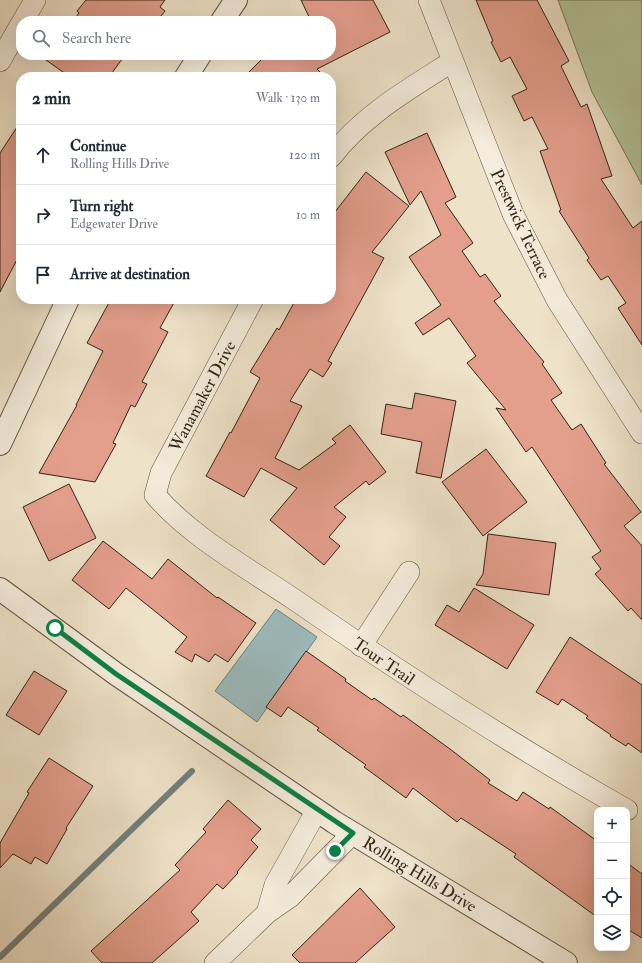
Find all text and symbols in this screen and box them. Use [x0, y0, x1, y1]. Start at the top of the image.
search box [16, 16, 336, 60]
icon: search [30, 27, 52, 49]
text: Search here [62, 29, 131, 48]
text: 2 min [32, 88, 71, 109]
text: Walk · 130 m [256, 90, 320, 106]
text: Continue [70, 137, 126, 156]
icon: ahead [32, 144, 54, 166]
text: 120 m [289, 147, 320, 163]
text: Rolling Hills Drive [70, 156, 169, 172]
street label: Prestwick Terrace [486, 166, 555, 283]
text: Turn right [70, 197, 133, 216]
icon: right [32, 204, 54, 226]
text: 10 m [296, 207, 320, 223]
text: Edgewater Drive [70, 216, 158, 232]
icon: arrive [32, 264, 54, 286]
text: Arrive at destination [70, 265, 190, 284]
street label: Wanamaker Drive [164, 337, 240, 456]
route start [46, 619, 64, 637]
street label: Tour Trail [349, 633, 419, 690]
map controls [594, 807, 630, 951]
button: + [594, 807, 630, 843]
street label: Rolling Hills Drive [359, 832, 481, 917]
route end [326, 842, 344, 860]
button: − [594, 843, 630, 879]
button: locate [594, 879, 630, 915]
button: layers [594, 915, 630, 951]

